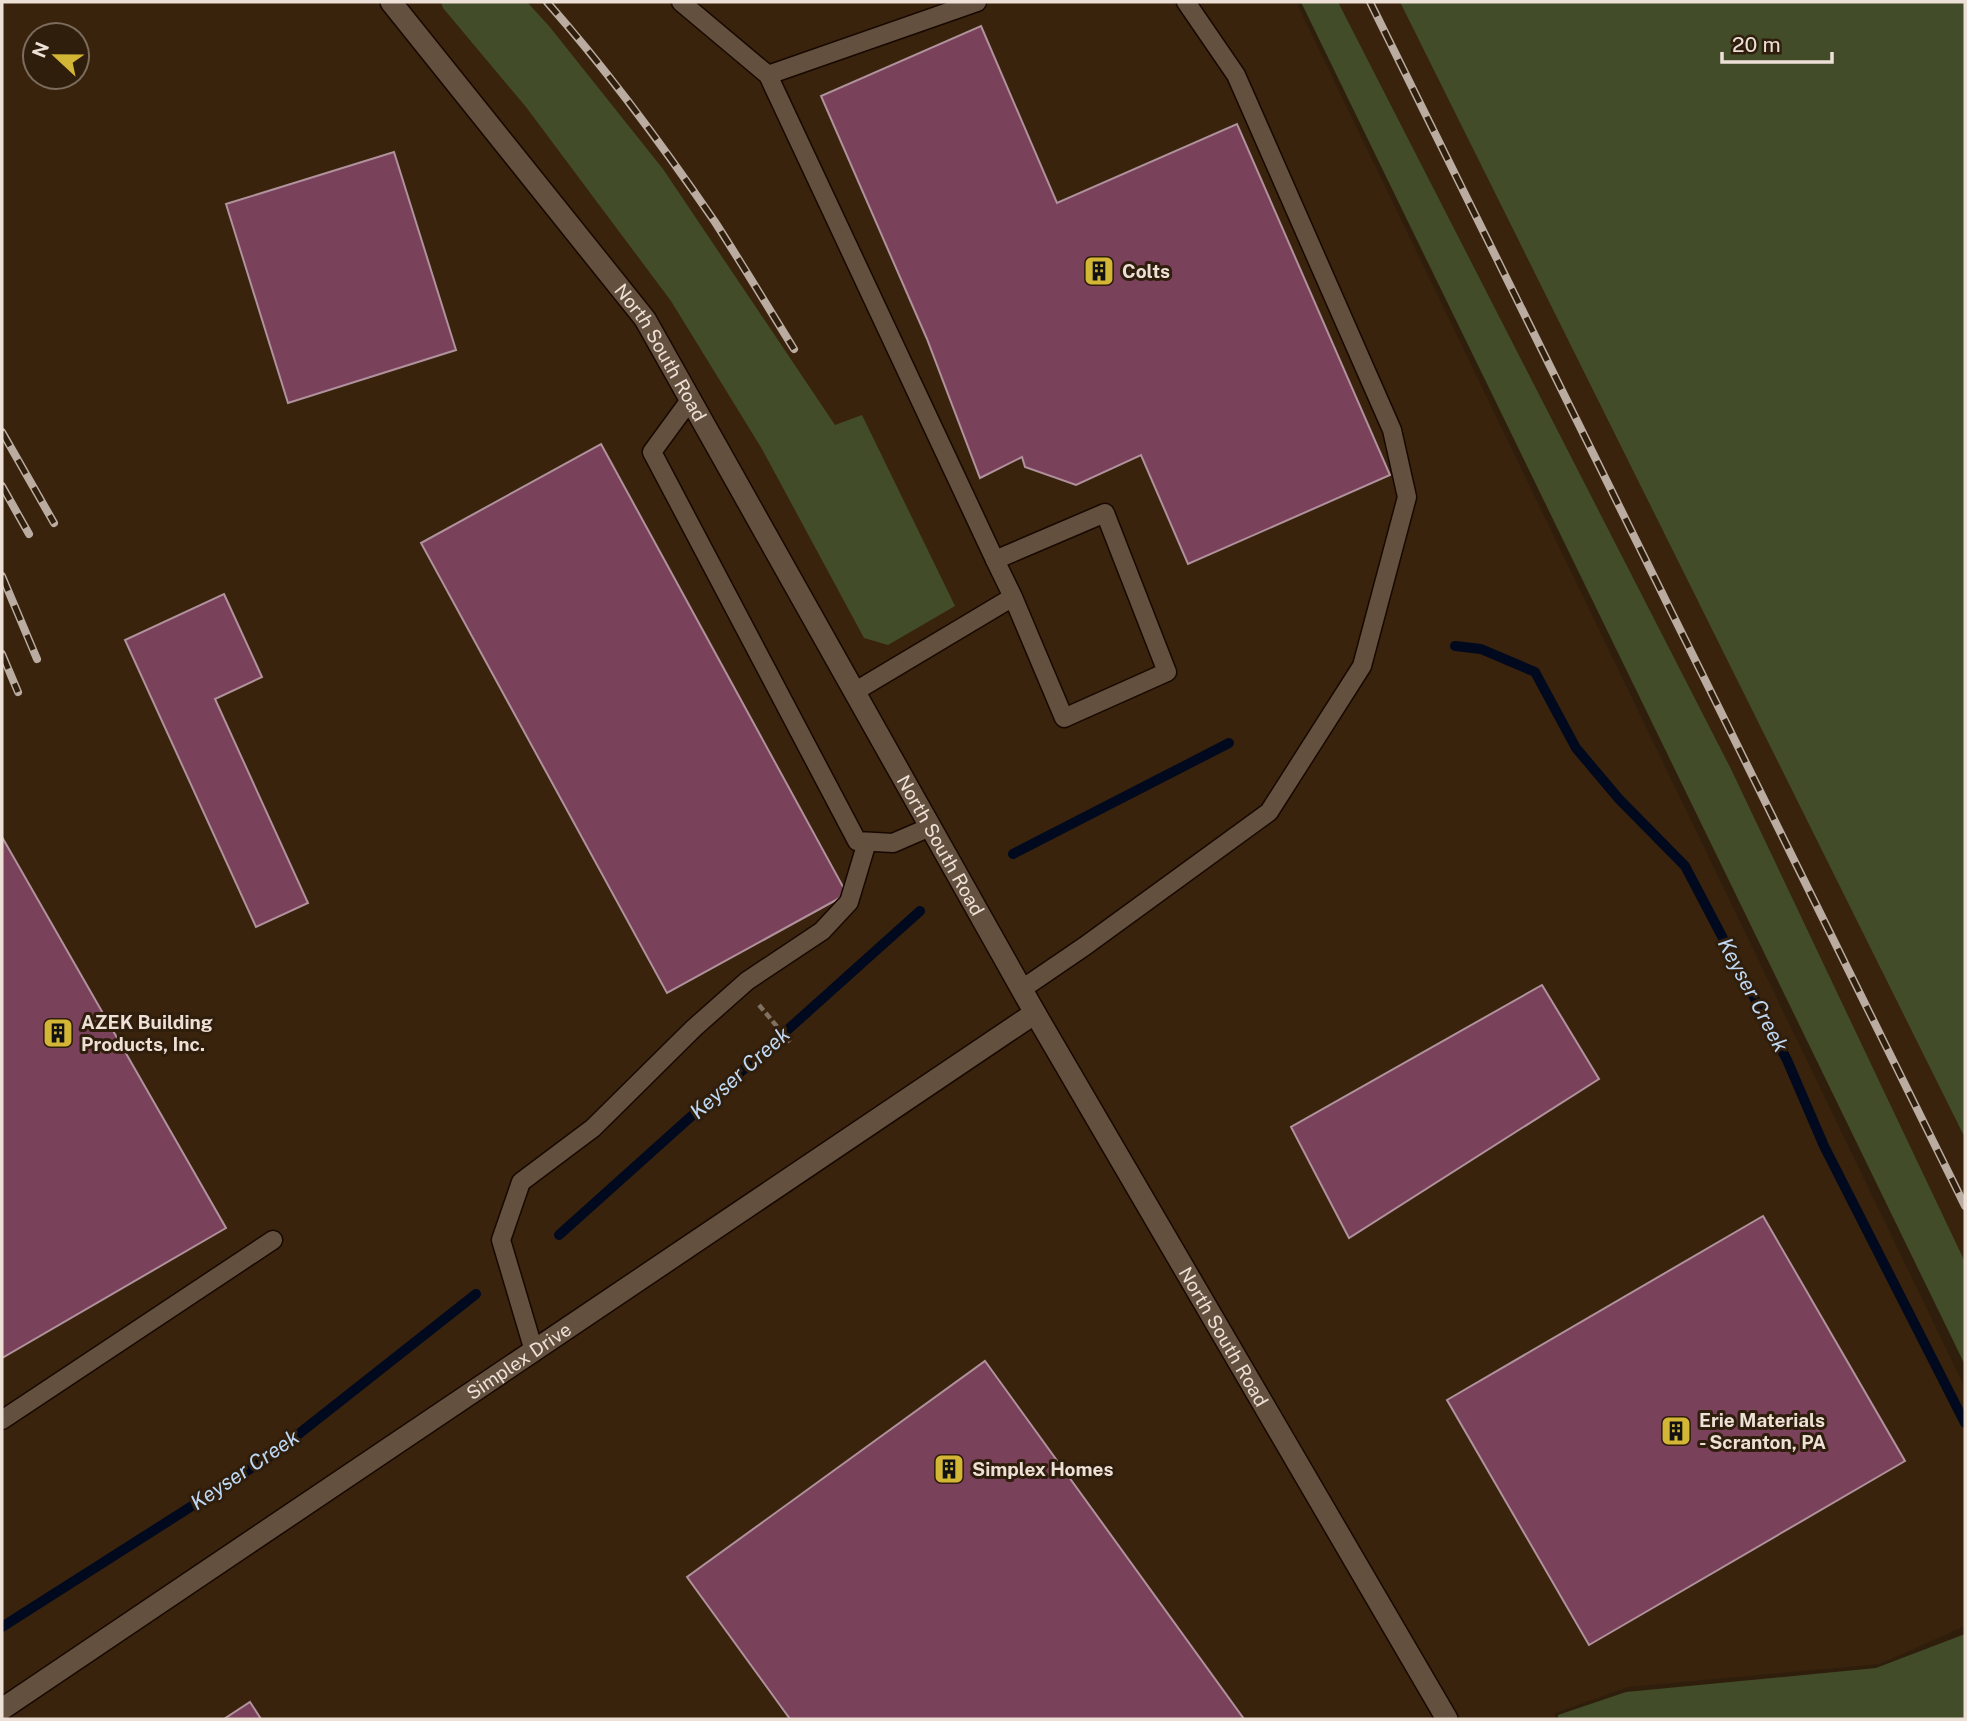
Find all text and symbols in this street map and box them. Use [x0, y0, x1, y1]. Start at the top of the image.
north arrow [21, 21, 91, 91]
scale bar [1722, 21, 1832, 65]
text: 20 m [1732, 32, 1781, 57]
text: N [27, 39, 53, 61]
building icon: Colts [1082, 254, 1116, 288]
place label: Colts [1122, 260, 1170, 282]
street label: North South Road [610, 279, 711, 425]
street label: North South Road [893, 771, 989, 919]
water label: Keyser Creek [1713, 933, 1794, 1057]
place label: AZEK Building Products, Inc. [81, 1011, 213, 1055]
building icon: AZEK Building Products, Inc. [41, 1016, 75, 1050]
water label: Keyser Creek [685, 1021, 795, 1124]
street label: North South Road [1175, 1263, 1273, 1410]
street label: Simplex Drive [462, 1318, 575, 1404]
place label: Erie Materials - Scranton, PA [1699, 1409, 1826, 1453]
building icon: Erie Materials - Scranton, PA [1659, 1414, 1693, 1448]
water label: Keyser Creek [186, 1424, 304, 1515]
building icon: Simplex Homes [932, 1452, 966, 1486]
place label: Simplex Homes [972, 1458, 1113, 1480]

